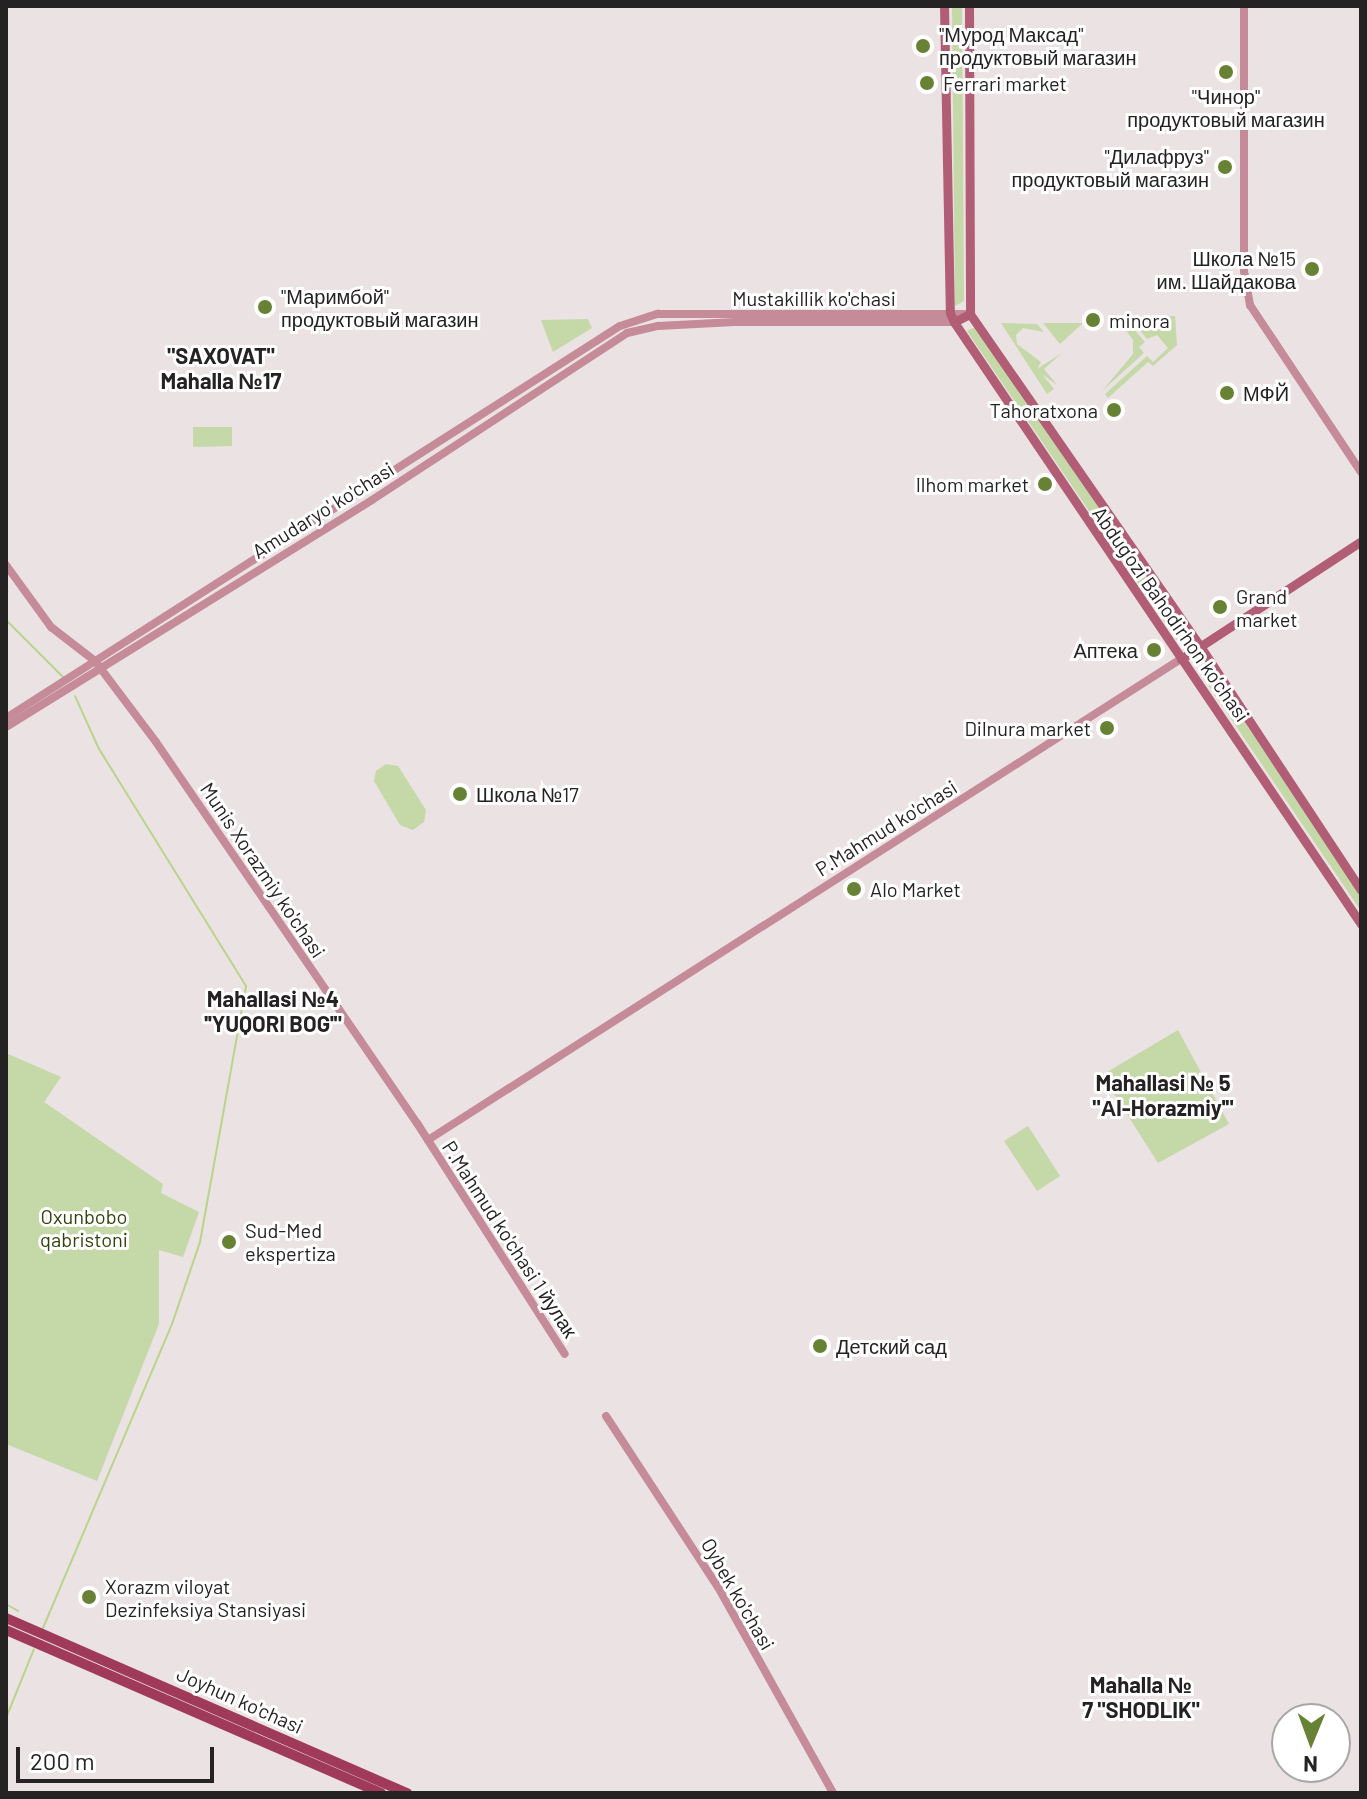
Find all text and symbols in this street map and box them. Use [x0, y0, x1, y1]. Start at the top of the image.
place label: "Мурод Максад" продуктовый магазин [939, 22, 1137, 69]
marker: "Мурод Максад" продуктовый магазин [914, 37, 932, 55]
marker: "Чинор" продуктовый магазин [1217, 63, 1235, 81]
place label: Ferrari market [943, 71, 1067, 95]
marker: Ferrari market [918, 74, 936, 92]
place label: "Чинор" продуктовый магазин [1127, 84, 1325, 131]
place label: "Дилафруз" продуктовый магазин [1011, 144, 1209, 191]
marker: "Дилафруз" продуктовый магазин [1216, 158, 1234, 176]
place label: Школа №15 им. Шайдакова [1156, 246, 1296, 293]
marker: Школа №15 им. Шайдакова [1303, 260, 1321, 278]
place label: "Маримбой" продуктовый магазин [281, 284, 479, 331]
street label: Mustakillik ko'chasi [732, 286, 896, 310]
marker: "Маримбой" продуктовый магазин [256, 298, 274, 316]
place label: minora [1109, 308, 1170, 332]
marker: minora [1084, 311, 1102, 329]
district label: "SAXOVAT" Mahalla №17 [161, 342, 281, 394]
place label: МФЙ [1243, 381, 1289, 405]
marker: МФЙ [1218, 384, 1236, 402]
place label: Tahoratxona [989, 398, 1098, 422]
marker: Tahoratxona [1105, 401, 1123, 419]
street label: Amudaryo' ko'chasi [248, 457, 398, 563]
place label: Ilhom market [916, 472, 1029, 496]
marker: Ilhom market [1036, 475, 1054, 493]
street label: Abdug’ozi Bahodirhon ko’chasi [1087, 502, 1255, 726]
place label: Grand market [1236, 584, 1297, 631]
marker: Grand market [1211, 598, 1229, 616]
place label: Аптека [1073, 638, 1138, 662]
marker: Аптека [1145, 641, 1163, 659]
place label: Dilnura market [965, 716, 1091, 740]
marker: Dilnura market [1098, 719, 1116, 737]
street label: P.Mahmud ko'chasi [811, 775, 961, 881]
street label: Munis Xorazmiy ko'chasi [195, 778, 331, 962]
place label: Школа №17 [476, 782, 579, 806]
marker: Школа №17 [451, 785, 469, 803]
place label: Alo Market [870, 877, 961, 901]
marker: Alo Market [845, 880, 863, 898]
district label: Mahallasi №4 ''YUQORI BOG'" [204, 985, 342, 1036]
district label: Mahallasi № 5 "Аl-Horazmiy'" [1093, 1069, 1233, 1120]
street label: P.Mahmud ko'chasi 1 йулак [437, 1136, 583, 1342]
park label: Oxunbobo qabristoni [40, 1205, 128, 1252]
place label: Sud-Med ekspertiza [245, 1218, 336, 1265]
marker: Sud-Med ekspertiza [220, 1233, 238, 1251]
place label: Детский сад [836, 1334, 947, 1358]
marker: Детский сад [811, 1337, 829, 1355]
street label: Oybek ko'chasi [696, 1534, 780, 1654]
place label: Xorazm viloyat Dezinfeksiya Stansiyasi [105, 1574, 306, 1621]
marker: Xorazm viloyat Dezinfeksiya Stansiyasi [80, 1588, 98, 1606]
street label: Joyhun ko'chasi [173, 1661, 307, 1739]
district label: Mahalla № 7 "SHODLIK" [1082, 1671, 1200, 1722]
north arrow [1271, 1703, 1351, 1783]
scale bar [20, 1731, 218, 1781]
text: 200 m [30, 1746, 95, 1775]
text: N [1303, 1752, 1318, 1778]

